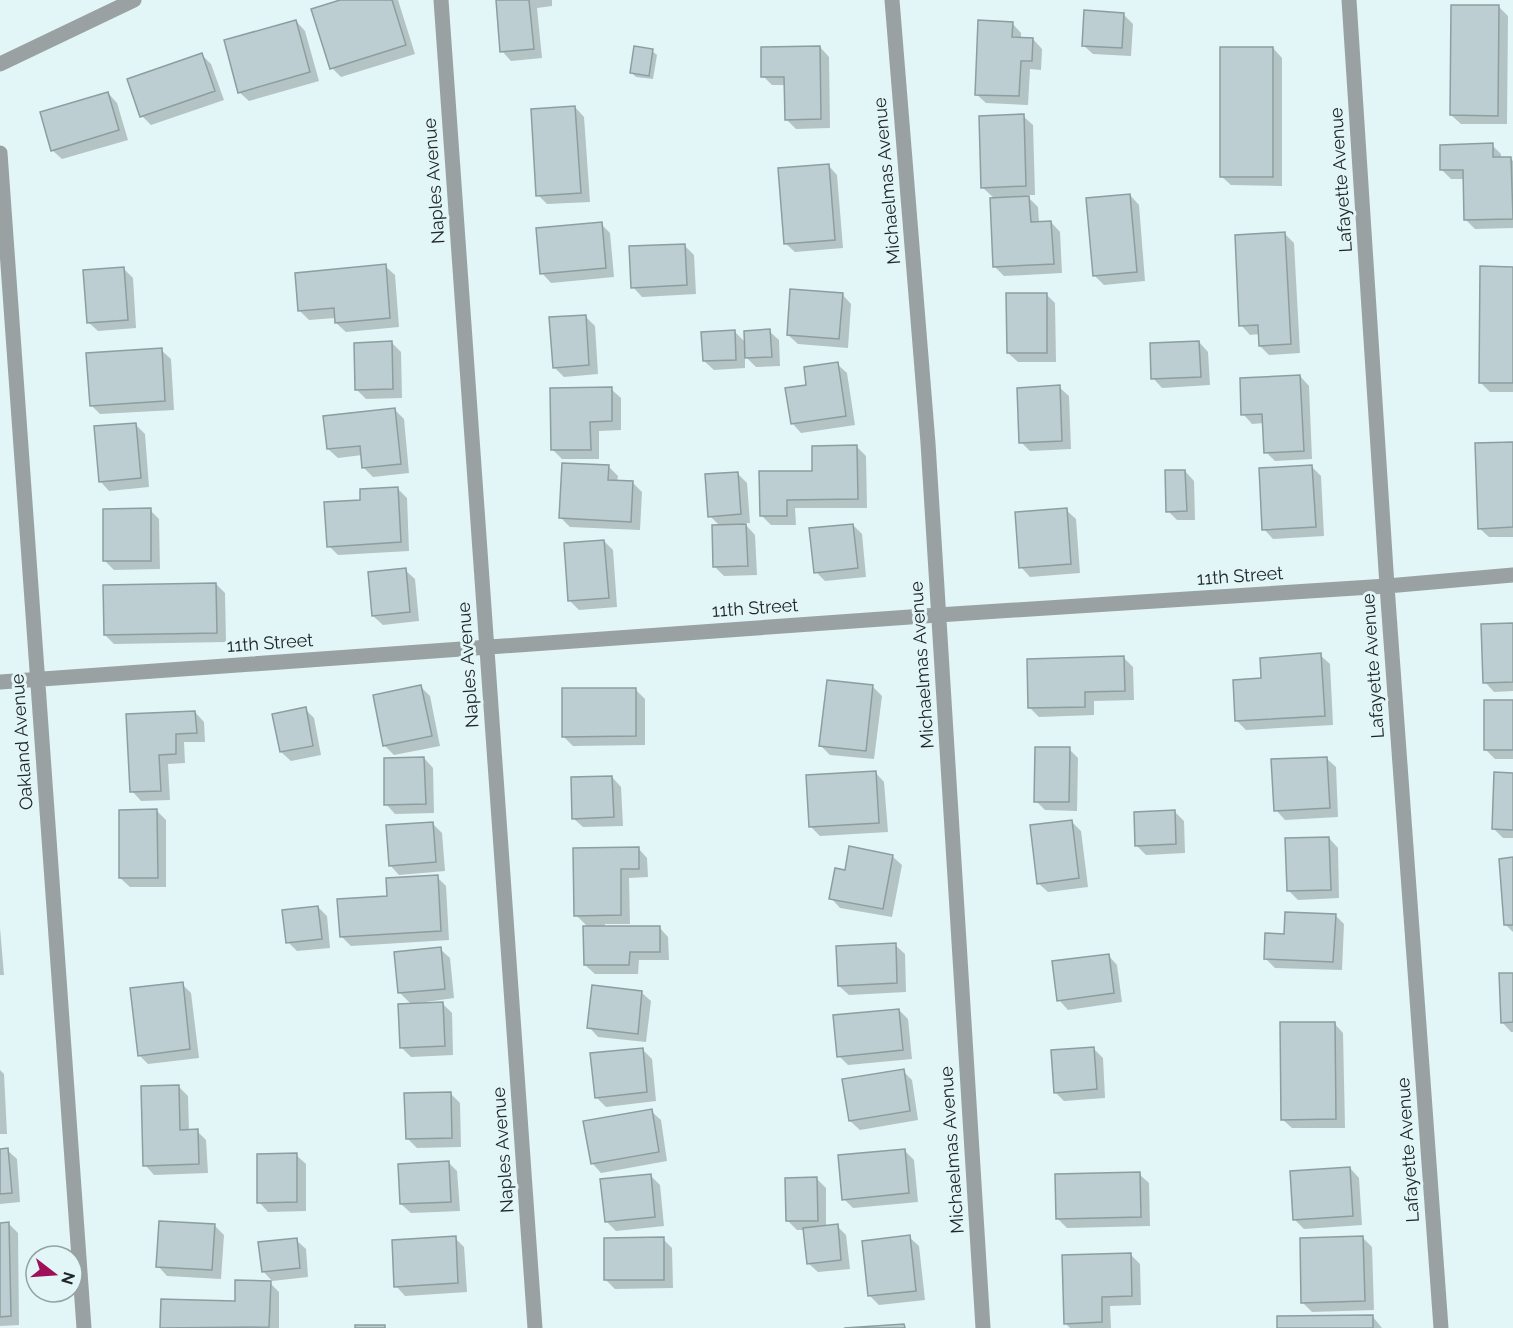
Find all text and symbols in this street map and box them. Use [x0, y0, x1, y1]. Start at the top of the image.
street label: Michaelmas Avenue [869, 96, 904, 265]
street label: Lafayette Avenue [1325, 106, 1356, 253]
street label: Naples Avenue [419, 117, 448, 245]
street label: 11th Street [1196, 562, 1284, 589]
street label: Michaelmas Avenue [905, 580, 938, 749]
street label: Lafayette Avenue [1357, 592, 1388, 739]
street label: 11th Street [711, 594, 799, 621]
street label: Naples Avenue [453, 601, 482, 729]
street label: 11th Street [226, 629, 314, 656]
street label: Oakland Avenue [6, 673, 37, 811]
street label: Michaelmas Avenue [935, 1065, 968, 1234]
street label: Lafayette Avenue [1392, 1076, 1423, 1223]
street label: Naples Avenue [488, 1086, 517, 1214]
north arrow [24, 1244, 84, 1304]
text: N [57, 1270, 79, 1287]

